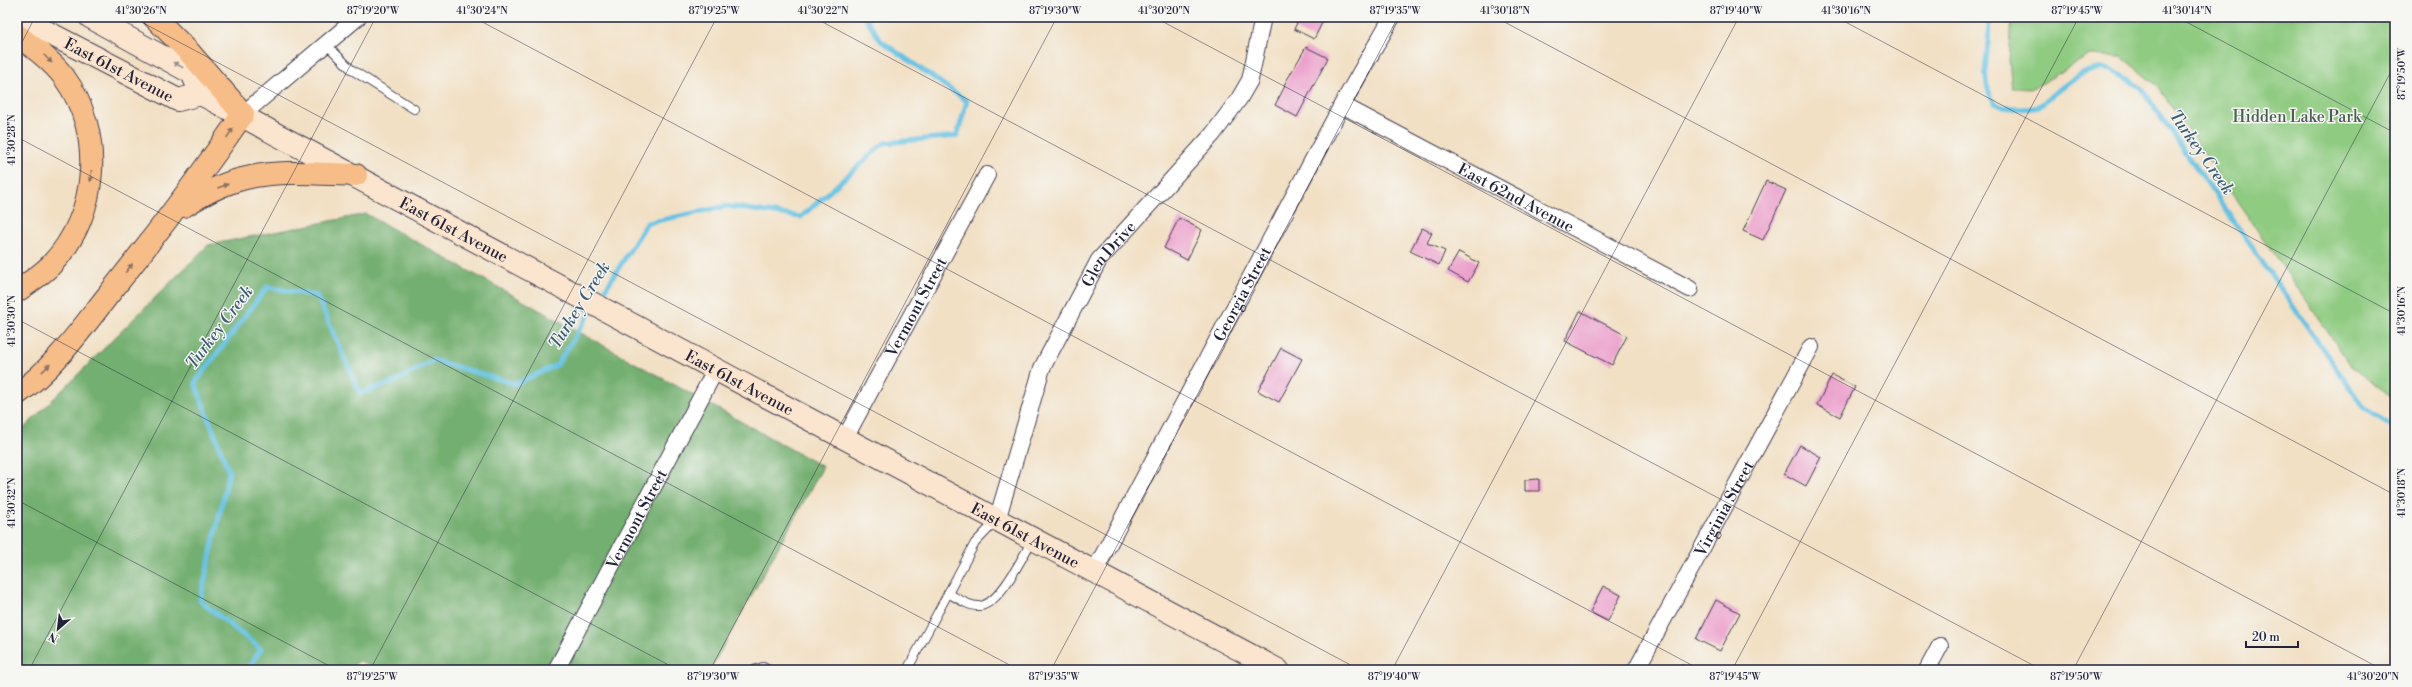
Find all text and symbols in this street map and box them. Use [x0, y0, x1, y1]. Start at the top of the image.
text: 41°30'26"N [115, 5, 167, 17]
text: 87°19'20"W [347, 5, 400, 17]
text: 41°30'24"N [456, 5, 508, 17]
text: 87°19'25"W [688, 5, 741, 17]
text: 41°30'22"N [797, 5, 849, 17]
text: 87°19'30"W [1029, 5, 1082, 17]
text: 41°30'20"N [1138, 5, 1191, 17]
text: 87°19'35"W [1370, 5, 1421, 17]
text: 41°30'18"N [1480, 5, 1531, 17]
text: 87°19'40"W [1710, 5, 1763, 17]
text: 41°30'16"N [1821, 5, 1871, 17]
text: 87°19'45"W [2051, 5, 2104, 17]
text: 41°30'14"N [2162, 5, 2212, 17]
street label: East 61st Avenue [61, 34, 177, 107]
text: 87°19'50"W [2396, 47, 2408, 100]
one-way arrow [43, 54, 53, 64]
one-way arrow [172, 62, 183, 69]
water label: Turkey Creek [2164, 106, 2239, 200]
park label: Hidden Lake Park [2233, 107, 2363, 127]
text: 41°30'28"N [6, 114, 18, 166]
one-way arrow [226, 127, 234, 138]
street label: East 62nd Avenue [1454, 159, 1577, 237]
one-way arrow [87, 170, 94, 182]
one-way arrow [217, 183, 229, 189]
street label: East 61st Avenue [396, 193, 511, 267]
street label: Glen Drive [1078, 217, 1140, 291]
street label: Georgia Street [1209, 243, 1276, 345]
street label: Vermont Street [881, 254, 952, 362]
water label: Turkey Creek [544, 258, 616, 353]
one-way arrow [125, 263, 134, 274]
water label: Turkey Creek [181, 281, 259, 374]
text: 41°30'16"N [2396, 286, 2408, 336]
text: 41°30'30"N [6, 295, 18, 347]
street label: East 61st Avenue [681, 346, 797, 420]
one-way arrow [41, 363, 51, 373]
street label: Virginia Street [1690, 457, 1759, 561]
street label: Vermont Street [602, 466, 672, 574]
text: 41°30'18"N [2396, 467, 2408, 518]
text: 41°30'32"N [6, 477, 18, 528]
street label: East 61st Avenue [967, 499, 1083, 573]
north arrow [38, 609, 78, 649]
scale bar [2246, 623, 2298, 649]
text: N [46, 629, 61, 645]
text: 20 m [2252, 630, 2280, 645]
text: 87°19'25"W [346, 671, 399, 683]
text: 87°19'30"W [687, 671, 740, 683]
text: 87°19'35"W [1029, 671, 1080, 683]
text: 87°19'40"W [1368, 671, 1421, 683]
text: 87°19'45"W [1709, 671, 1762, 683]
text: 87°19'50"W [2050, 671, 2103, 683]
text: 41°30'20"N [2347, 671, 2400, 683]

